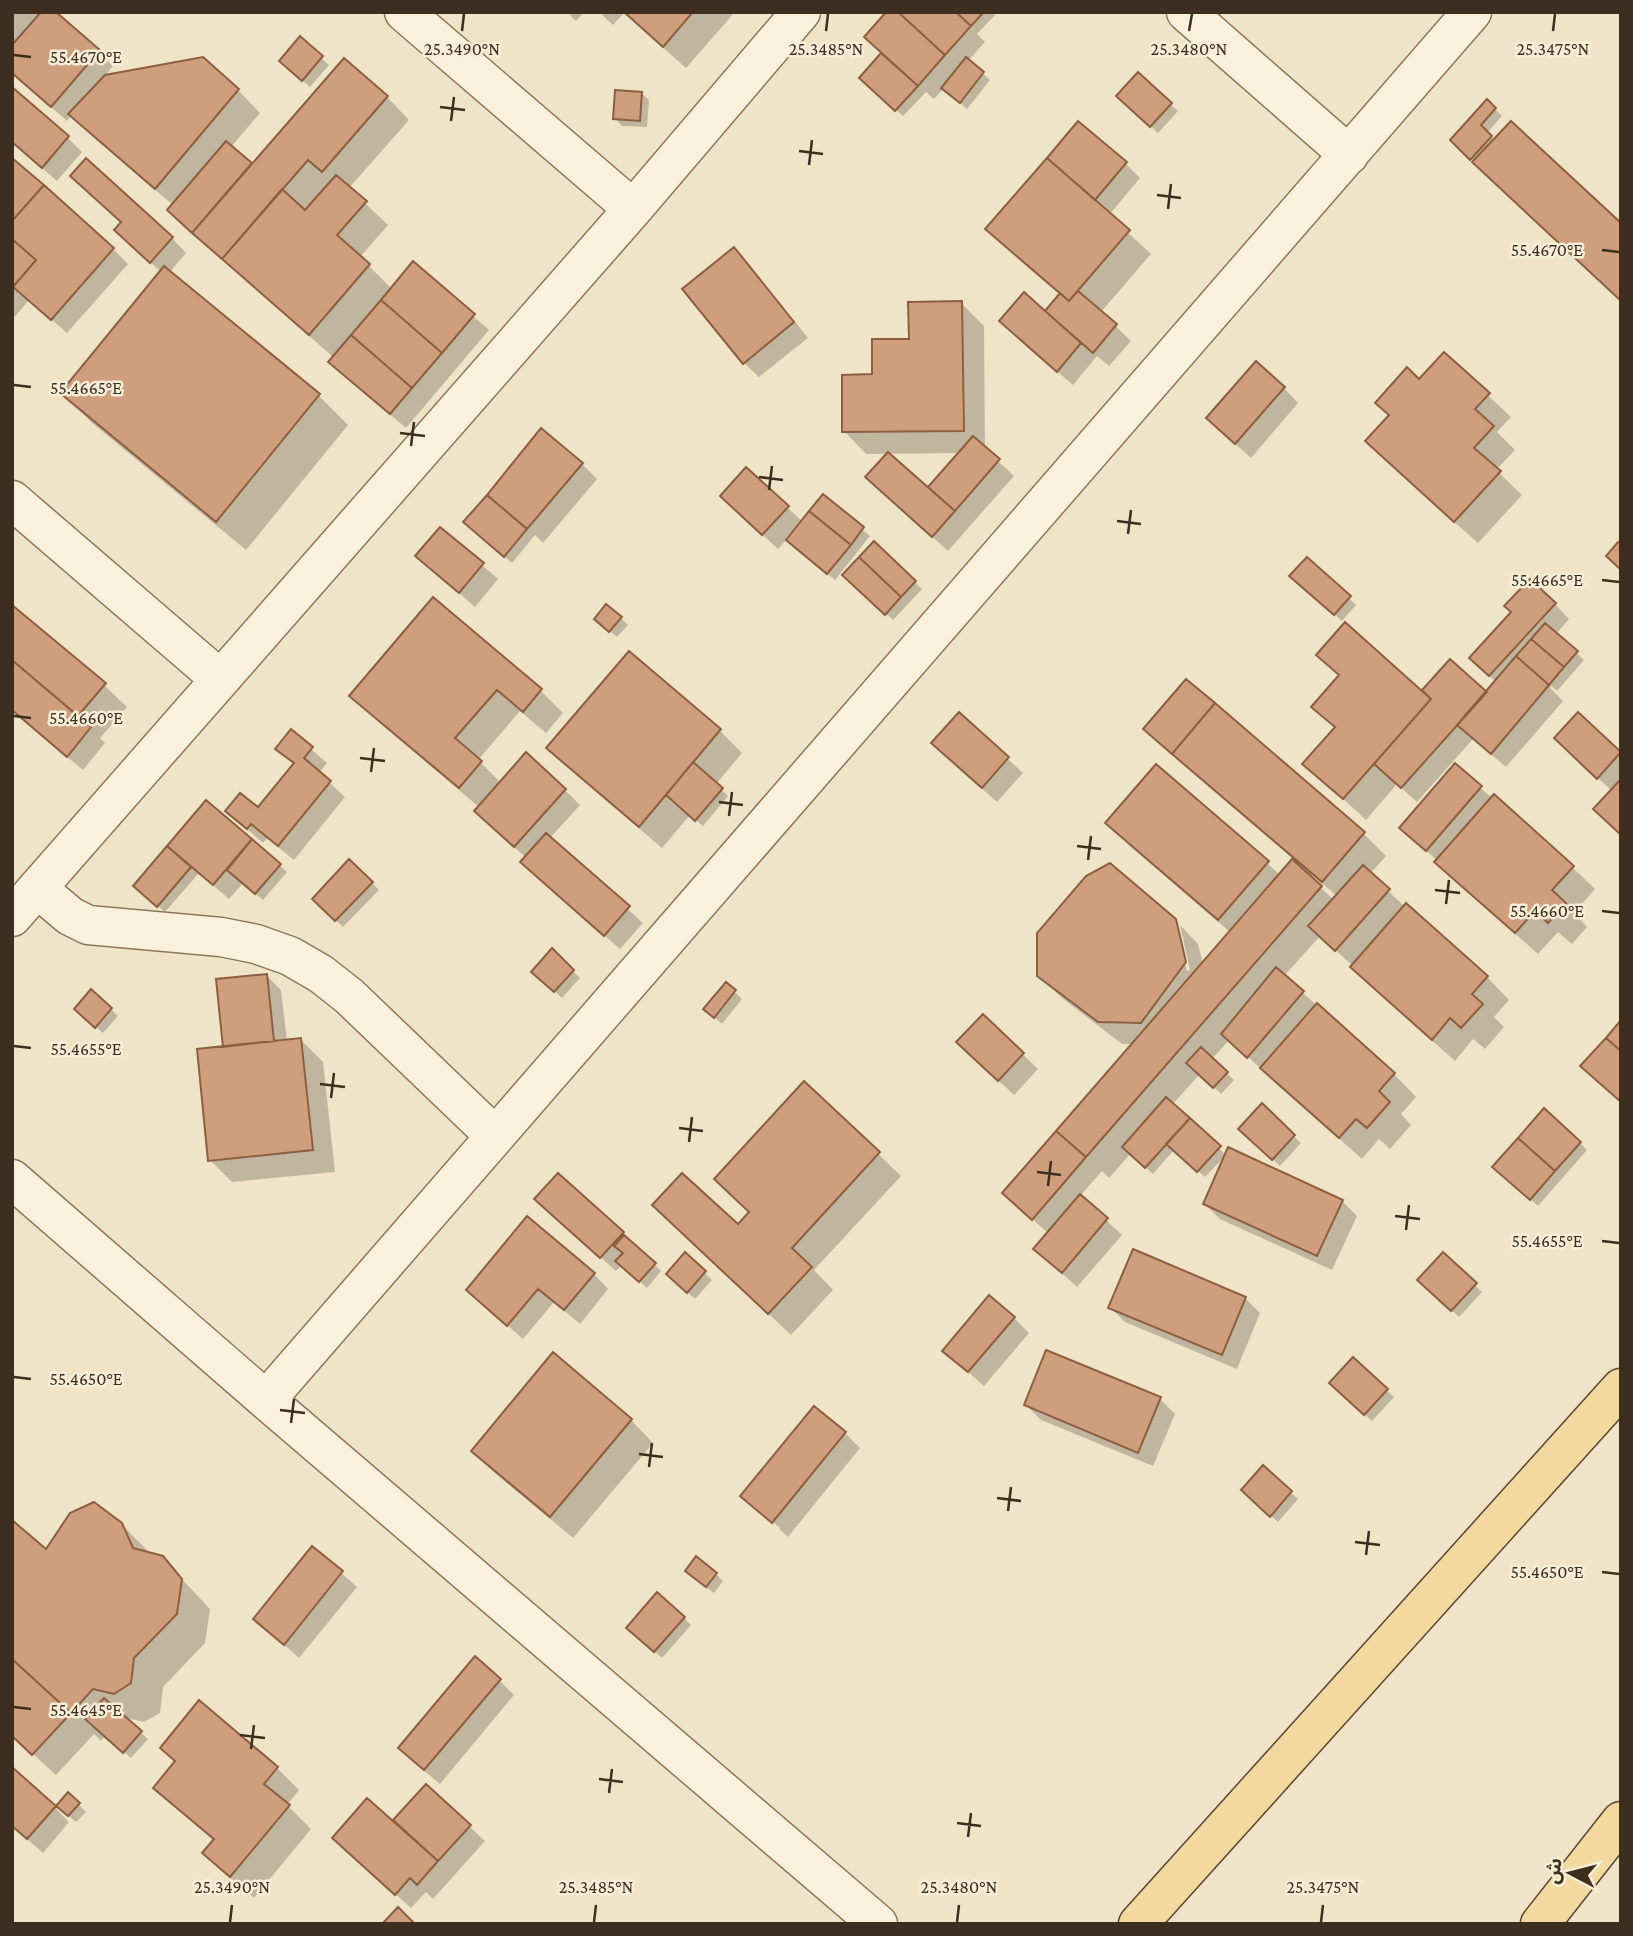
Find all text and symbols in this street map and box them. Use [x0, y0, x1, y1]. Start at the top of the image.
text: 25.3490°N [424, 39, 500, 59]
text: 25.3485°N [789, 39, 863, 59]
text: 25.3480°N [1151, 39, 1228, 59]
text: 25.3475°N [1517, 39, 1590, 59]
text: 55.4670°E [50, 47, 122, 67]
text: 55.4670°E [1511, 240, 1583, 260]
text: 55.4665°E [50, 378, 122, 398]
text: 55.4665°E [1511, 570, 1583, 590]
text: 55.4660°E [49, 708, 123, 728]
text: 55.4660°E [1510, 901, 1584, 921]
text: 55.4655°E [50, 1039, 122, 1059]
text: 55.4655°E [1511, 1231, 1583, 1251]
text: 55.4650°E [49, 1369, 123, 1389]
text: 55.4650°E [1510, 1562, 1584, 1582]
text: 55.4645°E [50, 1700, 122, 1720]
north arrow [1535, 1838, 1605, 1908]
text: ش [1542, 1857, 1566, 1885]
text: 25.3490°N [194, 1877, 270, 1897]
text: 25.3485°N [559, 1877, 633, 1897]
text: 25.3480°N [921, 1877, 998, 1897]
text: 25.3475°N [1287, 1877, 1360, 1897]

